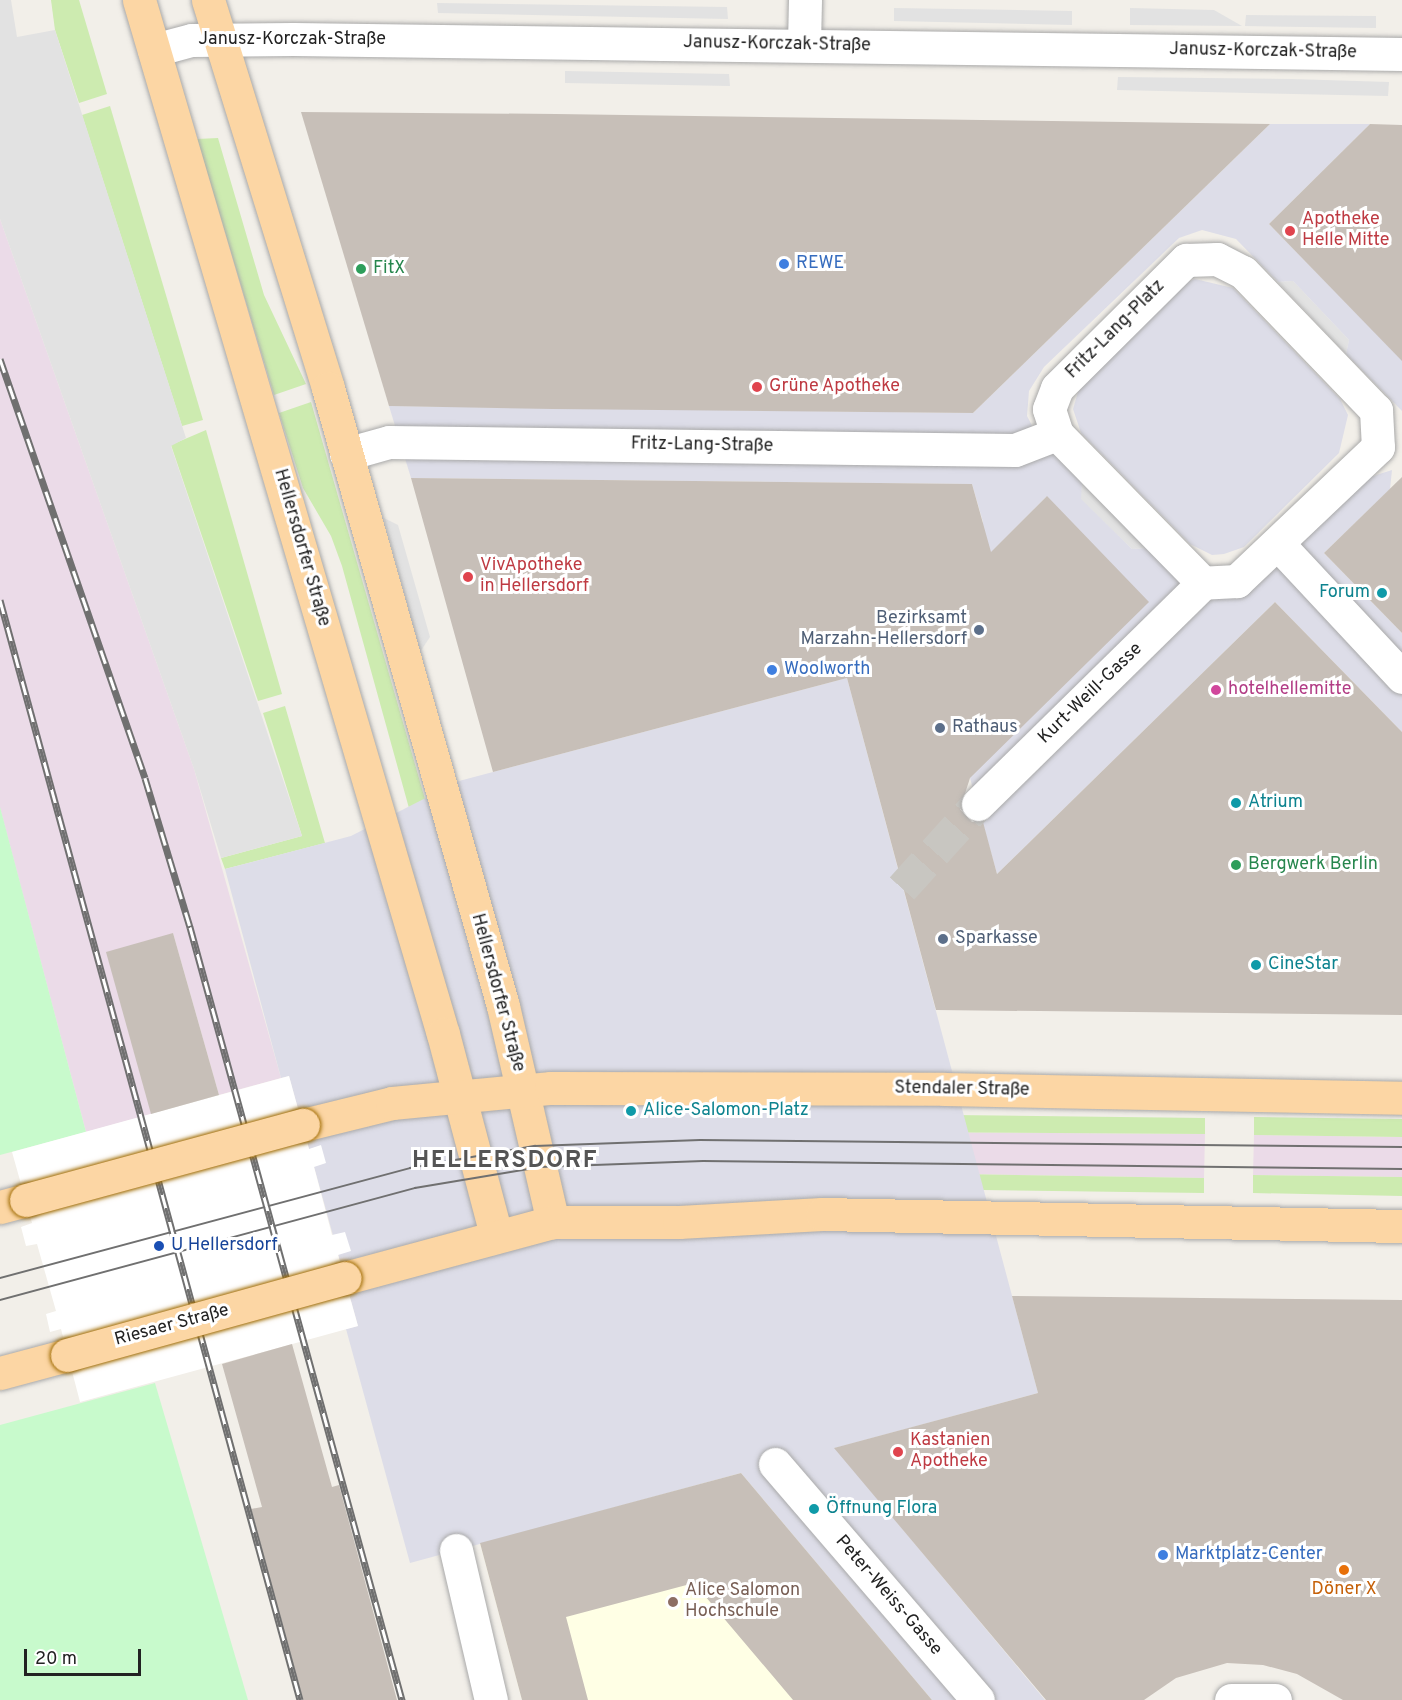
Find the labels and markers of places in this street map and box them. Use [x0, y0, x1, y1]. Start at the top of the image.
place label: Apotheke Helle Mitte [1302, 210, 1390, 252]
marker: Apotheke Helle Mitte [1283, 224, 1297, 238]
place label: REWE [796, 253, 844, 275]
marker: REWE [777, 257, 791, 271]
place label: FitX [373, 258, 405, 280]
marker: FitX [354, 262, 368, 276]
place label: Grüne Apotheke [769, 376, 901, 398]
marker: Grüne Apotheke [750, 380, 764, 394]
place label: VivApotheke in Hellersdorf [480, 556, 589, 598]
marker: VivApotheke in Hellersdorf [461, 570, 475, 584]
place label: Forum [1319, 582, 1370, 604]
marker: Forum [1375, 586, 1389, 600]
place label: Bezirksamt Marzahn-Hellersdorf [801, 609, 967, 652]
marker: Bezirksamt Marzahn-Hellersdorf [972, 623, 986, 637]
place label: Woolworth [784, 659, 870, 681]
marker: Woolworth [765, 663, 779, 677]
place label: hotelhellemitte [1228, 679, 1351, 701]
marker: hotelhellemitte [1209, 683, 1223, 697]
place label: Rathaus [952, 717, 1018, 739]
marker: Rathaus [933, 721, 947, 735]
place label: Atrium [1248, 792, 1303, 814]
marker: Atrium [1229, 796, 1243, 810]
place label: Bergwerk Berlin [1248, 854, 1378, 876]
marker: Bergwerk Berlin [1229, 858, 1243, 872]
place label: Sparkasse [955, 928, 1038, 950]
marker: Sparkasse [936, 932, 950, 946]
place label: CineStar [1268, 954, 1338, 976]
marker: CineStar [1249, 958, 1263, 972]
place label: Alice-Salomon-Platz [643, 1100, 809, 1122]
marker: Alice-Salomon-Platz [624, 1104, 638, 1118]
place label: U Hellersdorf [171, 1235, 278, 1257]
marker: U Hellersdorf [152, 1239, 166, 1253]
place label: Kastanien Apotheke [910, 1431, 990, 1474]
marker: Kastanien Apotheke [891, 1445, 905, 1459]
place label: Öffnung Flora [826, 1498, 937, 1520]
marker: Öffnung Flora [807, 1502, 821, 1516]
place label: Marktplatz-Center [1175, 1544, 1323, 1566]
marker: Marktplatz-Center [1156, 1548, 1170, 1562]
marker: Döner X [1337, 1563, 1351, 1577]
place label: Döner X [1312, 1579, 1376, 1601]
place label: Alice Salomon Hochschule [685, 1581, 800, 1624]
marker: Alice Salomon Hochschule [666, 1595, 680, 1609]

